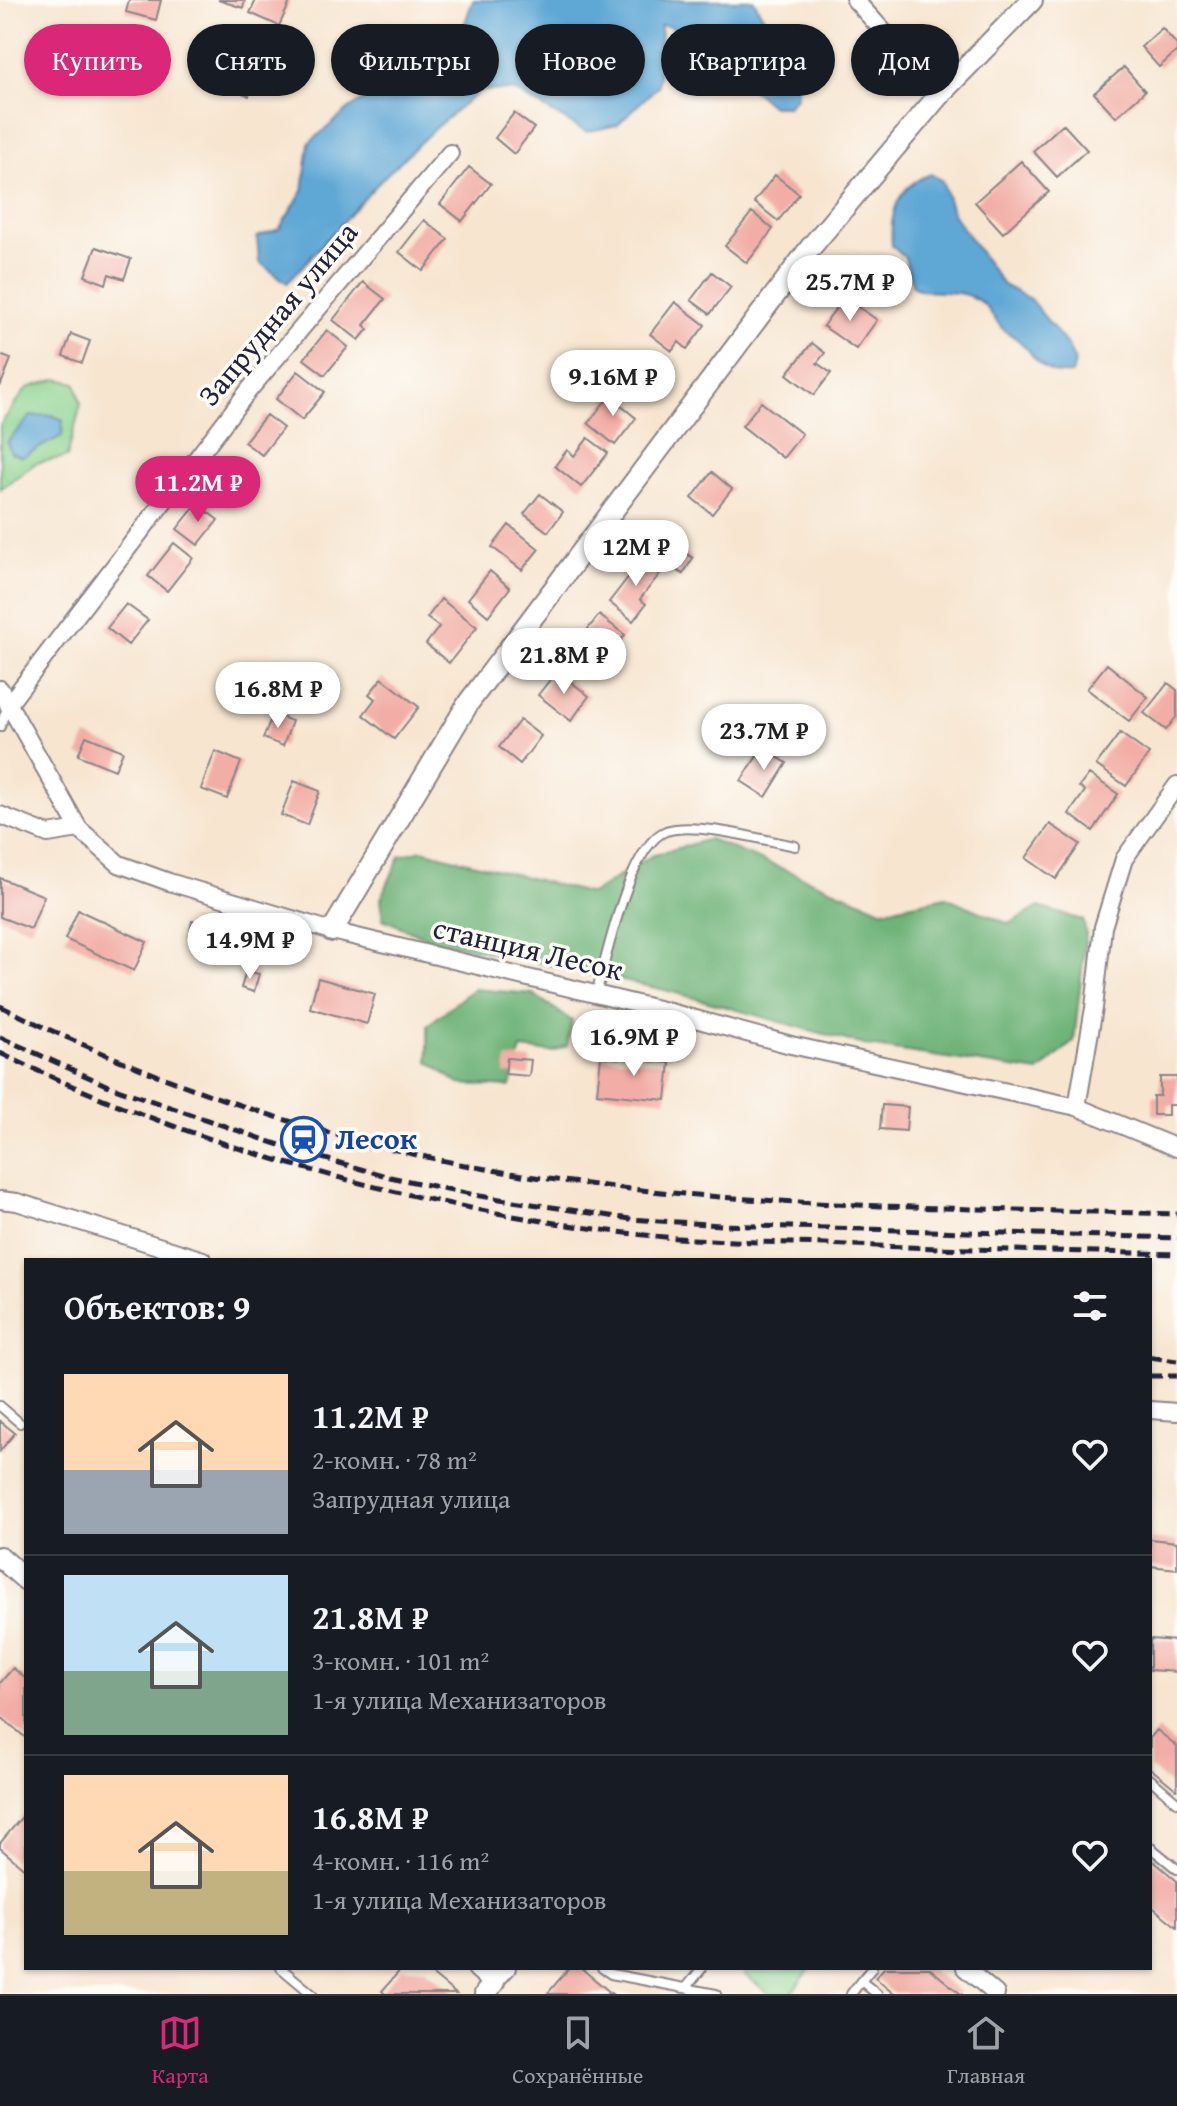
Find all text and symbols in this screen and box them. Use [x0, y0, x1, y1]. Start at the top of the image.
chip: Купить [24, 24, 171, 96]
chip: Снять [187, 24, 315, 96]
chip: Фильтры [331, 24, 499, 96]
chip: Новое [515, 24, 645, 96]
chip: Квартира [661, 24, 835, 96]
chip: Дом [851, 24, 959, 96]
street label: Запрудная улица [187, 211, 368, 415]
pin: 25.7M ₽ [776, 255, 924, 323]
text: 25.7M ₽ [805, 261, 895, 300]
pin: 9.16M ₽ [539, 350, 687, 418]
text: 9.16M ₽ [568, 356, 658, 395]
pin: 11.2M ₽ [124, 456, 272, 524]
text: 11.2M ₽ [153, 462, 243, 501]
pin: 12M ₽ [580, 520, 692, 588]
text: 12M ₽ [602, 526, 670, 565]
pin: 21.8M ₽ [490, 628, 638, 696]
text: 21.8M ₽ [519, 634, 609, 673]
pin: 16.8M ₽ [204, 662, 352, 730]
text: 16.8M ₽ [233, 668, 323, 707]
pin: 23.7M ₽ [690, 704, 838, 772]
text: 23.7M ₽ [719, 710, 809, 749]
street label: станция Лесок [429, 905, 628, 991]
pin: 14.9M ₽ [176, 913, 324, 981]
text: 14.9M ₽ [205, 919, 295, 958]
pin: 16.9M ₽ [560, 1010, 708, 1078]
text: 16.9M ₽ [589, 1016, 679, 1055]
station icon: Лесок [280, 1115, 328, 1163]
place label: Лесок [335, 1116, 418, 1160]
text: Объектов: 9 [64, 1282, 250, 1331]
icon: filters [1068, 1284, 1112, 1328]
text: 11.2M ₽ [312, 1391, 429, 1440]
icon: home [128, 1406, 224, 1502]
icon: heart [1068, 1432, 1112, 1476]
text: 2-комн. · 78 m² [312, 1440, 477, 1479]
text: Запрудная улица [312, 1479, 510, 1518]
text: 21.8M ₽ [312, 1592, 429, 1641]
icon: home [128, 1607, 224, 1703]
icon: heart [1068, 1633, 1112, 1677]
text: 3-комн. · 101 m² [312, 1641, 489, 1680]
text: 1-я улица Механизаторов [312, 1680, 606, 1719]
text: 16.8M ₽ [312, 1792, 429, 1841]
icon: home [128, 1807, 224, 1903]
icon: heart [1068, 1833, 1112, 1877]
text: 4-комн. · 116 m² [312, 1841, 489, 1880]
text: 1-я улица Механизаторов [312, 1880, 606, 1919]
tab: Карта [152, 2011, 209, 2091]
tab: Сохранённые [512, 2011, 643, 2091]
tab: Главная [947, 2011, 1025, 2091]

